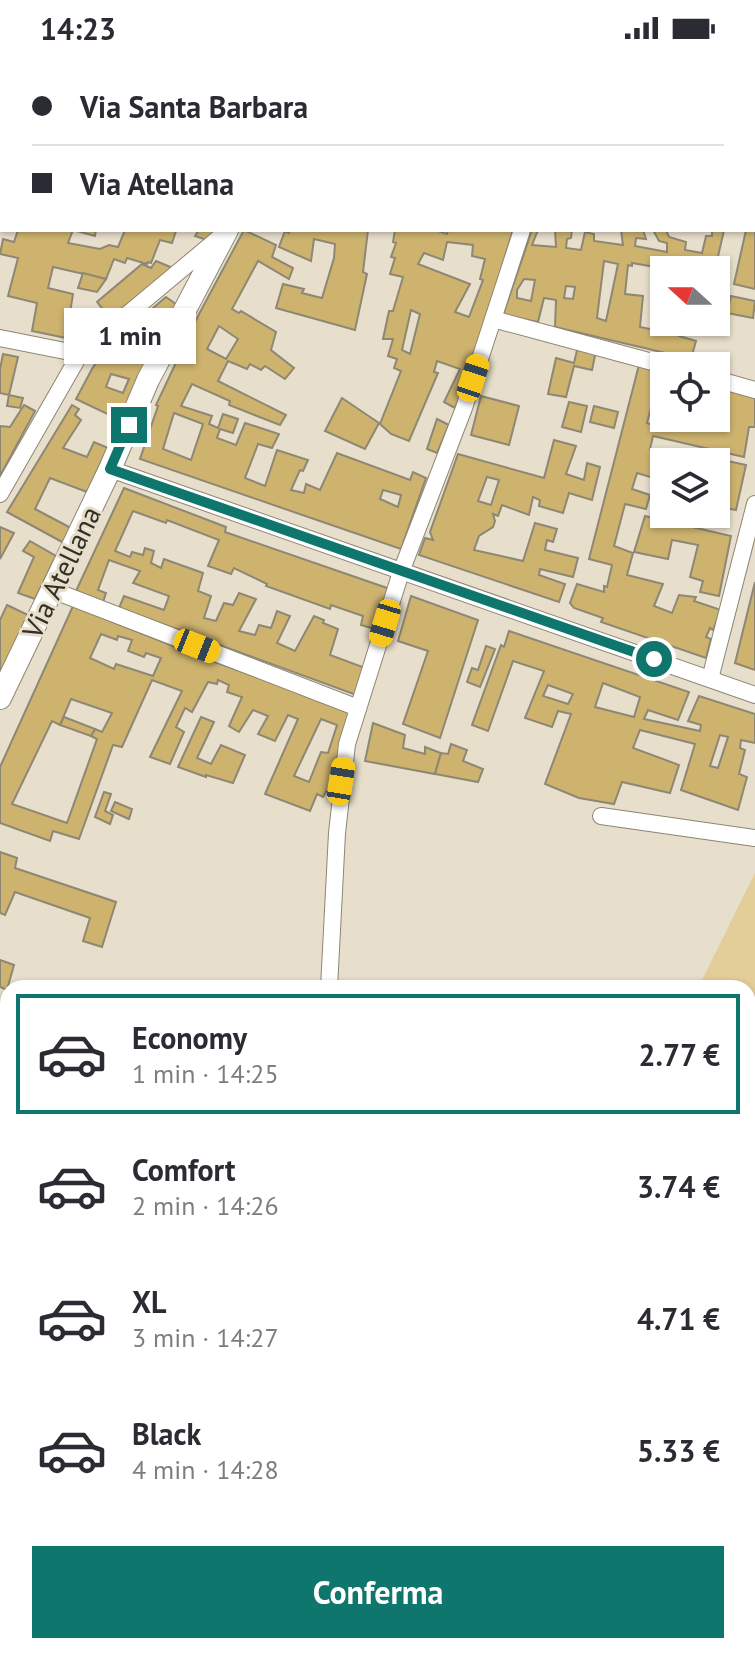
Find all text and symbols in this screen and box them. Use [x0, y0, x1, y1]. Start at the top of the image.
text: 14:23 [40, 9, 116, 48]
text: Via Santa Barbara [80, 87, 308, 126]
text: Via Atellana [80, 164, 234, 203]
north arrow [650, 256, 730, 336]
map controls [650, 256, 730, 528]
callout: 1 min [63, 309, 195, 365]
text: 1 min [98, 319, 162, 352]
car [454, 351, 492, 405]
button: locate [650, 352, 730, 432]
route end [111, 407, 147, 443]
button: layers [650, 448, 730, 528]
street label: Via Atellana [13, 500, 109, 645]
car [367, 597, 403, 649]
car [170, 626, 224, 666]
route start [636, 641, 672, 677]
car [325, 755, 357, 807]
icon: car [36, 1018, 108, 1090]
text: Economy [132, 1018, 247, 1057]
text: 2.77 € [639, 1035, 720, 1074]
text: 1 min · 14:25 [132, 1057, 279, 1090]
icon: car [36, 1150, 108, 1222]
text: Comfort [132, 1150, 235, 1189]
text: 3.74 € [637, 1167, 720, 1206]
text: 2 min · 14:26 [132, 1189, 279, 1222]
icon: car [36, 1282, 108, 1354]
text: XL [132, 1282, 166, 1321]
text: 4.71 € [637, 1299, 720, 1338]
text: 3 min · 14:27 [132, 1321, 279, 1354]
icon: car [36, 1414, 108, 1486]
text: Black [132, 1414, 201, 1453]
text: 5.33 € [637, 1431, 720, 1470]
text: 4 min · 14:28 [132, 1453, 279, 1486]
button: Conferma [32, 1546, 724, 1638]

